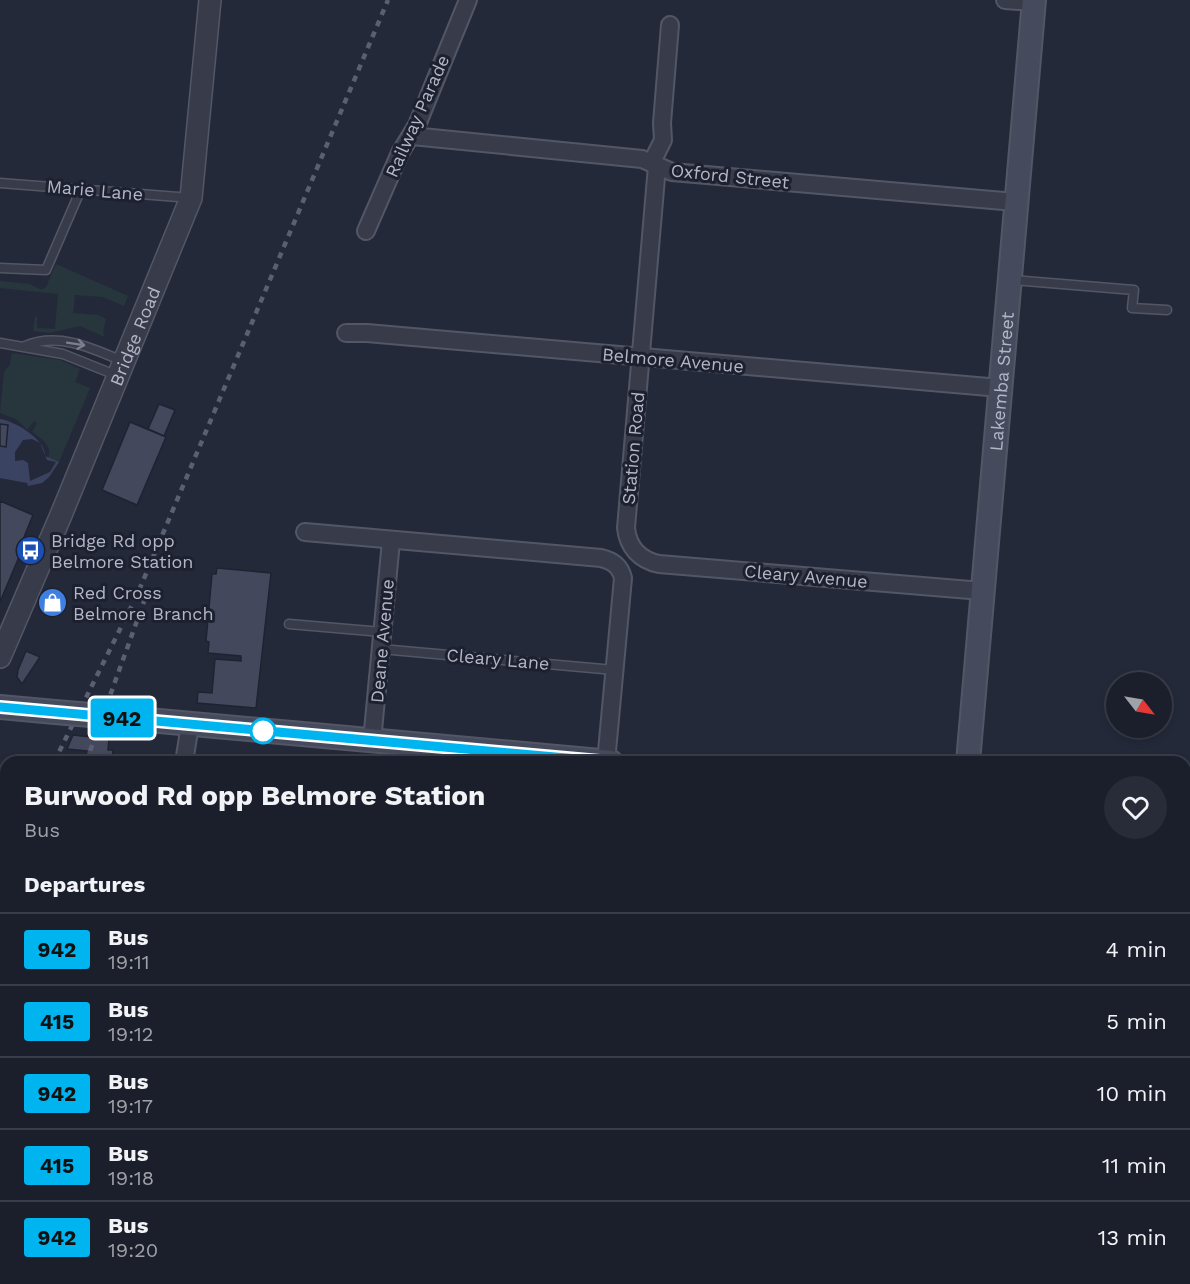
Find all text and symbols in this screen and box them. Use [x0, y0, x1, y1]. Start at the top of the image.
street label: Railway Parade [381, 52, 453, 180]
street label: Oxford Street [670, 159, 791, 193]
street label: Marie Lane [46, 175, 144, 205]
street label: Bridge Road [105, 283, 164, 389]
street label: Lakemba Street [984, 310, 1017, 452]
one-way arrow [66, 339, 85, 350]
street label: Belmore Avenue [601, 343, 745, 377]
street label: Station Road [618, 391, 648, 505]
place label: Bridge Rd opp Belmore Station [51, 530, 193, 572]
bus stop icon: Bridge Rd opp Belmore Station [14, 534, 46, 566]
street label: Cleary Avenue [743, 560, 869, 592]
street label: Deane Avenue [366, 578, 398, 704]
place label: Red Cross Belmore Branch [73, 582, 214, 624]
shop icon: Red Cross Belmore Branch [36, 586, 68, 618]
street label: Cleary Lane [446, 644, 550, 674]
north arrow [1106, 672, 1172, 738]
map controls [1106, 672, 1172, 738]
line badge: 942 [88, 698, 156, 738]
text: 942 [103, 706, 141, 731]
unlabelled marker [250, 718, 276, 744]
button: heart [1104, 776, 1167, 839]
text: Burwood Rd opp Belmore Station [24, 779, 485, 812]
text: Bus [24, 818, 60, 842]
text: Departures [24, 872, 145, 897]
text: Bus [108, 925, 148, 950]
text: 942 [38, 937, 76, 962]
text: 4 min [1106, 937, 1167, 962]
text: 19:11 [108, 950, 150, 974]
text: Bus [108, 997, 148, 1022]
text: 415 [40, 1009, 74, 1034]
text: 5 min [1106, 1009, 1167, 1034]
text: 19:12 [108, 1022, 154, 1046]
text: Bus [108, 1069, 148, 1094]
text: 942 [38, 1081, 76, 1106]
text: 10 min [1097, 1081, 1167, 1106]
text: 19:17 [108, 1094, 153, 1118]
text: Bus [108, 1141, 148, 1166]
text: 415 [40, 1153, 74, 1178]
text: 11 min [1102, 1153, 1167, 1178]
text: 19:18 [108, 1166, 154, 1190]
text: Bus [108, 1213, 148, 1238]
text: 942 [38, 1225, 76, 1250]
text: 13 min [1098, 1225, 1167, 1250]
text: 19:20 [108, 1238, 158, 1262]

